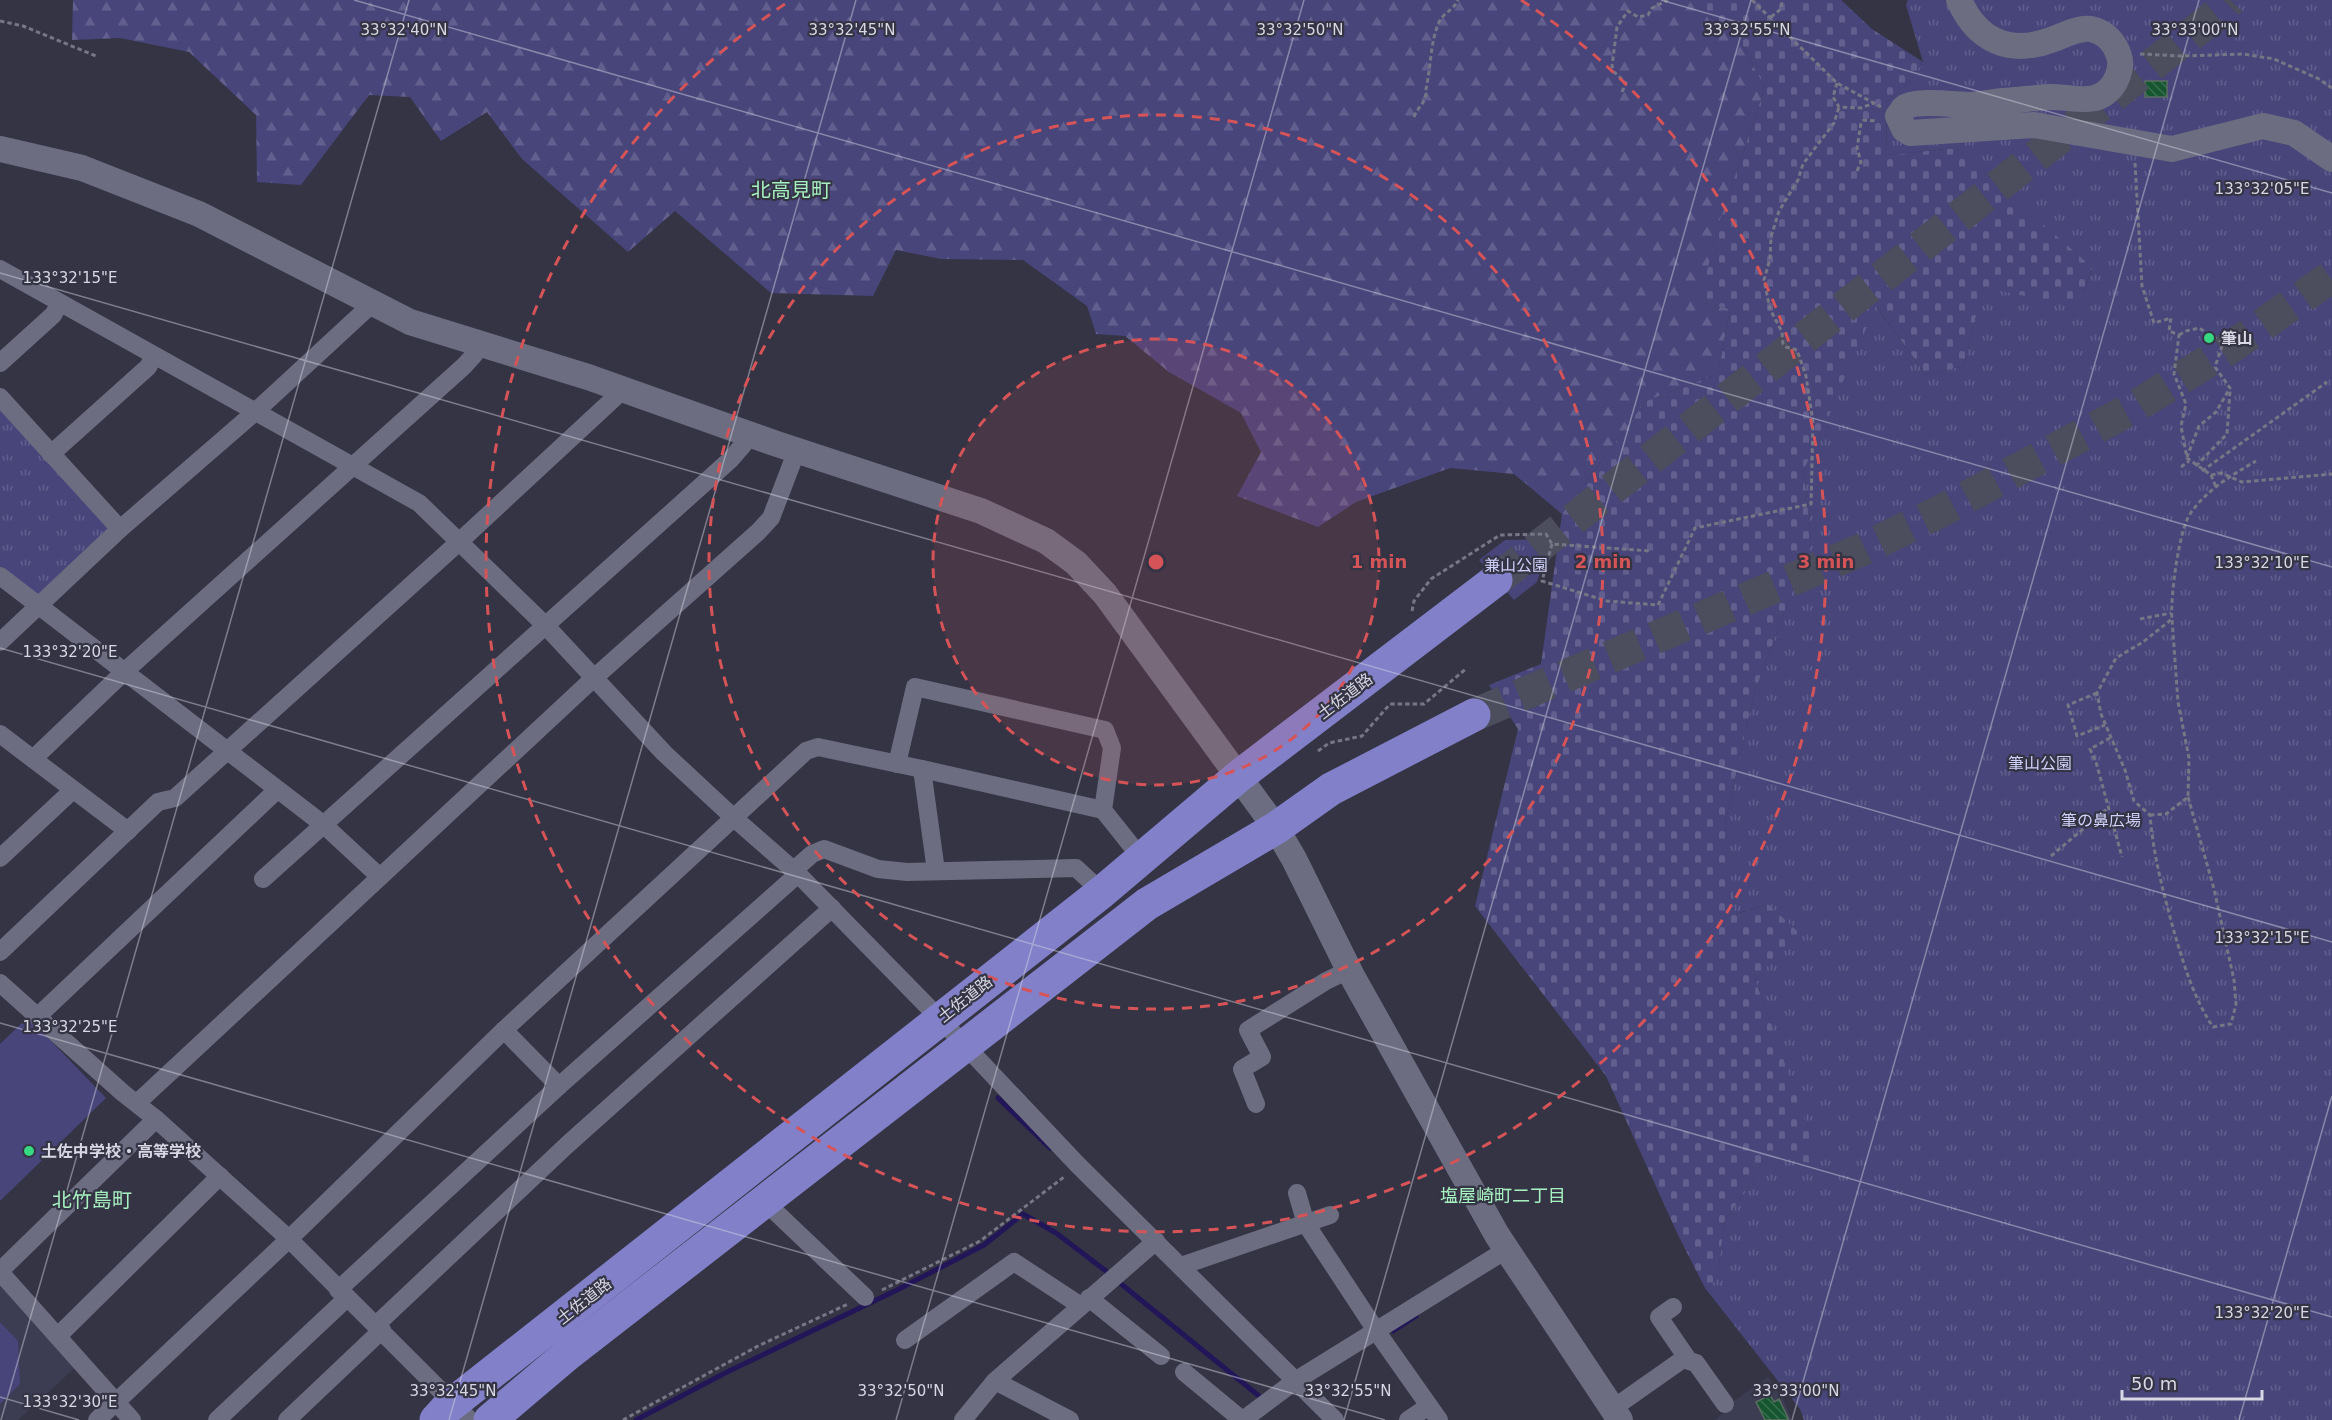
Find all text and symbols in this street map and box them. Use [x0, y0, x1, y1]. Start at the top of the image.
text: 33°32'40"N [360, 21, 448, 39]
text: 33°32'45"N [808, 21, 896, 39]
text: 33°32'50"N [1256, 21, 1344, 39]
text: 33°32'55"N [1703, 21, 1791, 39]
text: 33°33'00"N [2151, 21, 2239, 39]
district label: 北高見町 [751, 178, 831, 202]
text: 133°32'05"E [2215, 180, 2309, 198]
text: 133°32'15"E [23, 269, 117, 287]
place label: 筆山 [2221, 329, 2253, 348]
marker: 筆山 [2202, 331, 2216, 345]
text: 1 min [1351, 551, 1407, 572]
text: 2 min [1575, 551, 1631, 572]
text: 3 min [1798, 551, 1854, 572]
centre of rings [1146, 552, 1166, 572]
text: 133°32'10"E [2215, 554, 2309, 572]
park label: 兼山公園 [1484, 556, 1548, 575]
text: 133°32'20"E [23, 643, 117, 661]
street label: 土佐道路 [1314, 669, 1376, 723]
park label: 筆山公園 [2008, 754, 2072, 773]
park label: 筆の鼻広場 [2061, 811, 2141, 830]
text: 133°32'15"E [2215, 929, 2309, 947]
street label: 土佐道路 [934, 972, 996, 1026]
text: 133°32'25"E [23, 1018, 117, 1036]
place label: 土佐中学校・高等学校 [41, 1142, 201, 1161]
marker: 土佐中学校・高等学校 [22, 1144, 36, 1158]
district label: 塩屋崎町二丁目 [1440, 1185, 1566, 1206]
district label: 北竹島町 [52, 1188, 132, 1212]
street label: 土佐道路 [553, 1274, 615, 1328]
text: 133°32'20"E [2215, 1304, 2309, 1322]
scale bar [2122, 1363, 2262, 1401]
text: 50 m [2131, 1373, 2177, 1394]
text: 33°32'45"N [409, 1382, 497, 1400]
text: 33°32'50"N [857, 1382, 945, 1400]
text: 33°32'55"N [1304, 1382, 1392, 1400]
text: 33°33'00"N [1752, 1382, 1840, 1400]
text: 133°32'30"E [23, 1393, 117, 1411]

